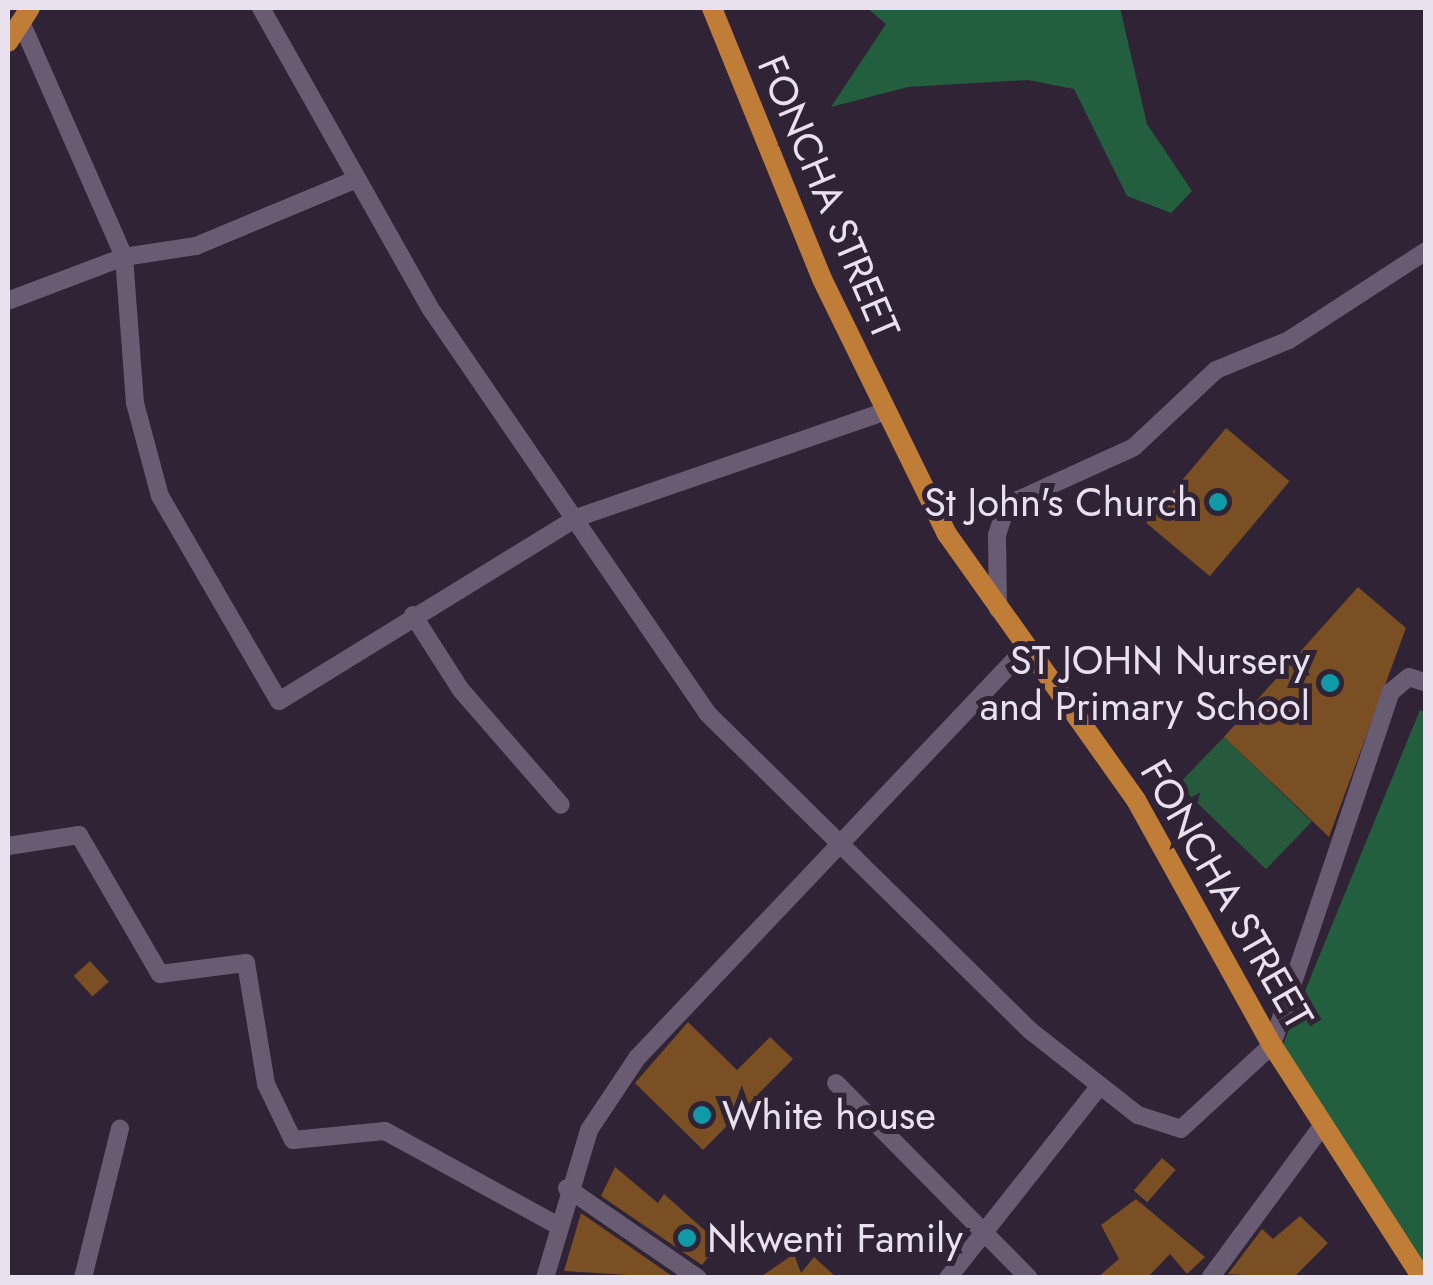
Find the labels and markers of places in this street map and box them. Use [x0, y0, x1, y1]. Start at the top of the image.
place label: St John's Church [924, 478, 1198, 526]
marker: St John's Church [1207, 491, 1229, 513]
place label: ST JOHN Nursery and Primary School [980, 636, 1310, 730]
marker: ST JOHN Nursery and Primary School [1319, 672, 1341, 694]
place label: White house [722, 1091, 936, 1139]
marker: White house [691, 1104, 713, 1126]
place label: Nkwenti Family [707, 1214, 963, 1262]
marker: Nkwenti Family [676, 1227, 698, 1249]

